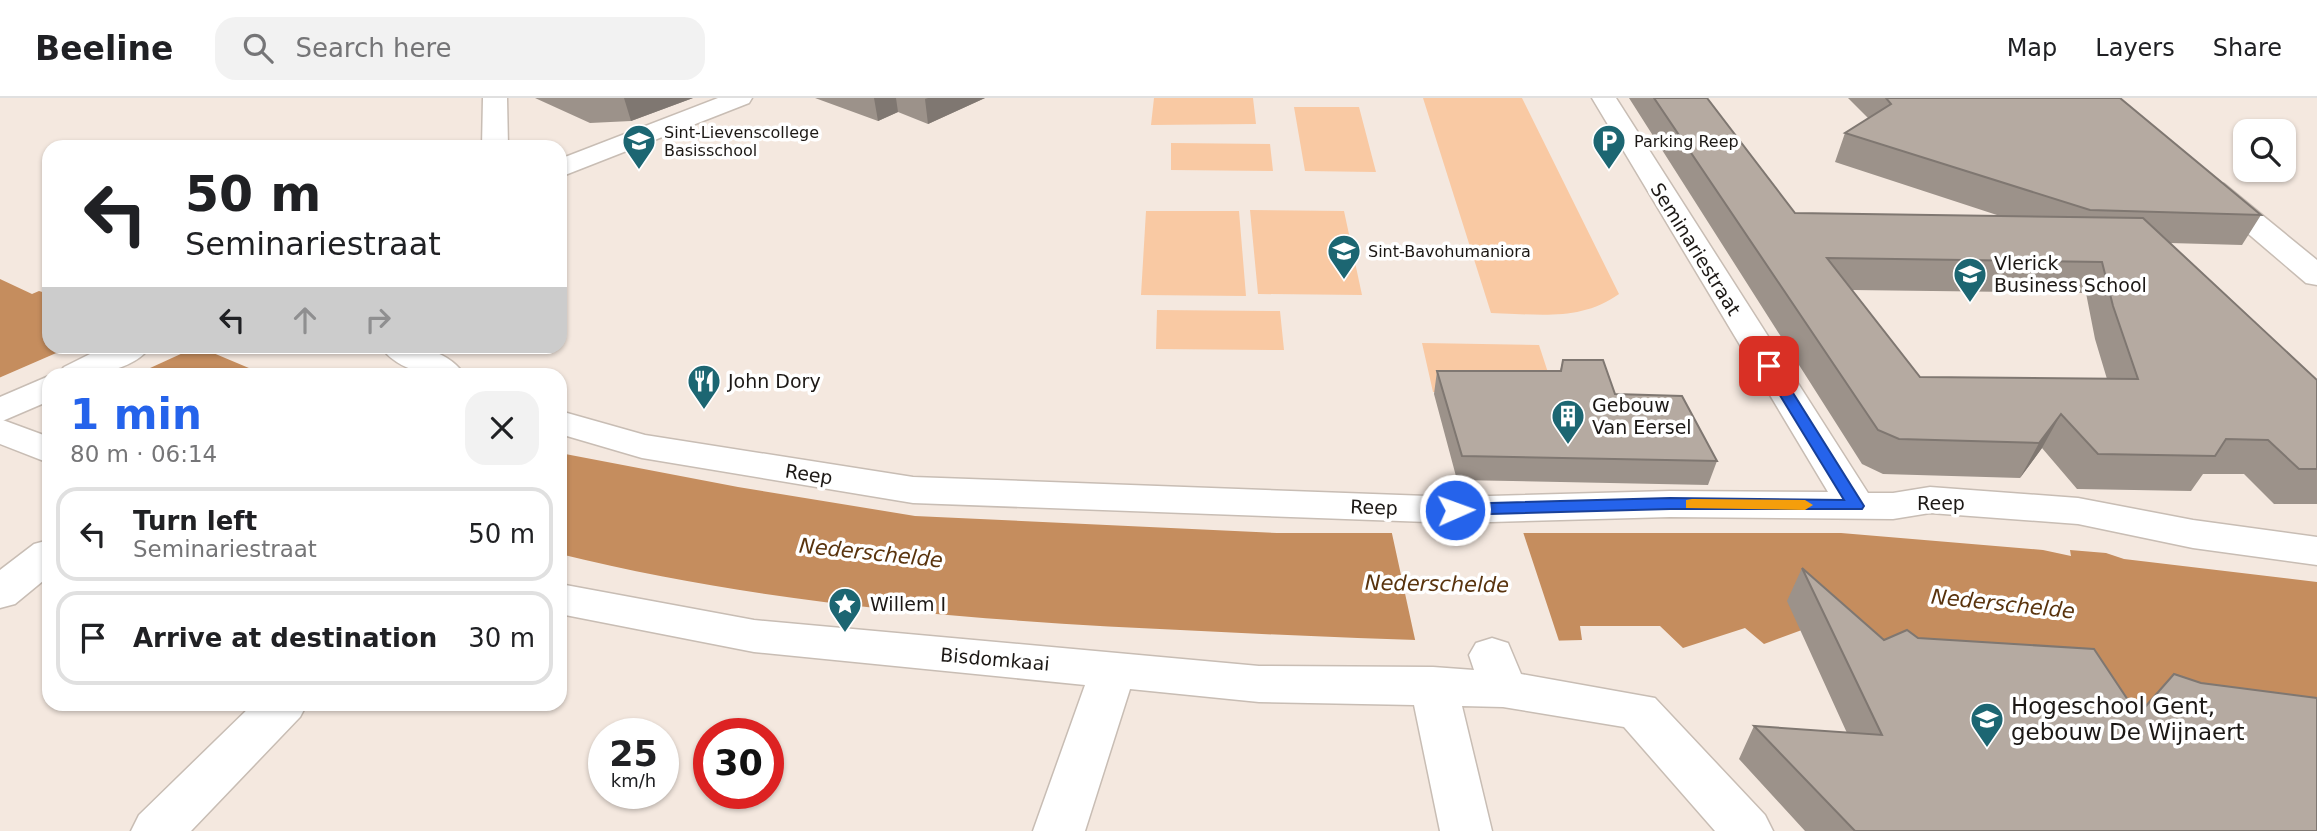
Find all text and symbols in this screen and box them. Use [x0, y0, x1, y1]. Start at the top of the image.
search box [215, 17, 705, 80]
text: Beeline [35, 29, 173, 68]
icon: search [239, 29, 277, 67]
text: Search here [295, 33, 452, 63]
text: Map [2007, 34, 2057, 62]
text: Layers [2095, 34, 2175, 62]
text: Share [2213, 34, 2282, 62]
map controls [2233, 119, 2296, 182]
button: search [2233, 119, 2296, 182]
school or university icon: Sint-Lievenscollege Basisschool [620, 122, 658, 171]
parking icon: Parking Reep [1590, 122, 1628, 171]
place label: Sint-Lievenscollege Basisschool [664, 123, 819, 160]
place label: Parking Reep [1634, 132, 1739, 151]
text: 50 m [185, 166, 321, 223]
icon: left [70, 168, 161, 259]
street label: Seminariestraat [1646, 179, 1746, 319]
text: Seminariestraat [185, 225, 441, 263]
school or university icon: Sint-Bavohumaniora [1325, 232, 1363, 281]
place label: Sint-Bavohumaniora [1368, 242, 1531, 261]
place label: Vlerick Business School [1994, 252, 2147, 296]
school or university icon: Vlerick Business School [1951, 255, 1989, 304]
icon: left [213, 301, 251, 339]
icon: ahead [286, 301, 324, 339]
icon: right [359, 301, 397, 339]
pin [1739, 336, 1799, 396]
icon: arrive [1750, 347, 1788, 385]
restaurant icon: John Dory [685, 362, 723, 411]
place label: John Dory [727, 370, 821, 392]
text: 1 min [70, 390, 202, 439]
button: close [465, 391, 539, 465]
place label: Gebouw Van Eersel [1592, 394, 1692, 438]
building icon: Gebouw Van Eersel [1549, 397, 1587, 446]
text: 80 m · 06:14 [70, 441, 217, 467]
street label: Reep [784, 459, 834, 489]
position arrow [1418, 473, 1492, 547]
street label: Reep [1917, 492, 1965, 514]
street label: Reep [1350, 495, 1398, 519]
text: Turn left [133, 506, 257, 536]
icon: left [74, 515, 112, 553]
text: 50 m [468, 519, 535, 549]
water label: Nederschelde [798, 534, 944, 572]
text: Seminariestraat [133, 536, 317, 562]
water label: Nederschelde [1365, 571, 1509, 597]
place icon: Willem I [826, 585, 864, 634]
water label: Nederschelde [1930, 585, 2076, 623]
place label: Willem I [870, 593, 946, 615]
icon: arrive [74, 619, 112, 657]
text: Arrive at destination [133, 623, 437, 653]
text: 30 m [468, 623, 535, 653]
street label: Bisdomkaai [939, 643, 1051, 675]
place label: Hogeschool Gent, gebouw De Wijnaert [2011, 693, 2245, 745]
school or university icon: Hogeschool Gent, gebouw De Wijnaert [1968, 700, 2006, 749]
speed limit sign: 30 [693, 718, 784, 809]
text: 25 [609, 734, 658, 774]
text: km/h [611, 770, 656, 791]

